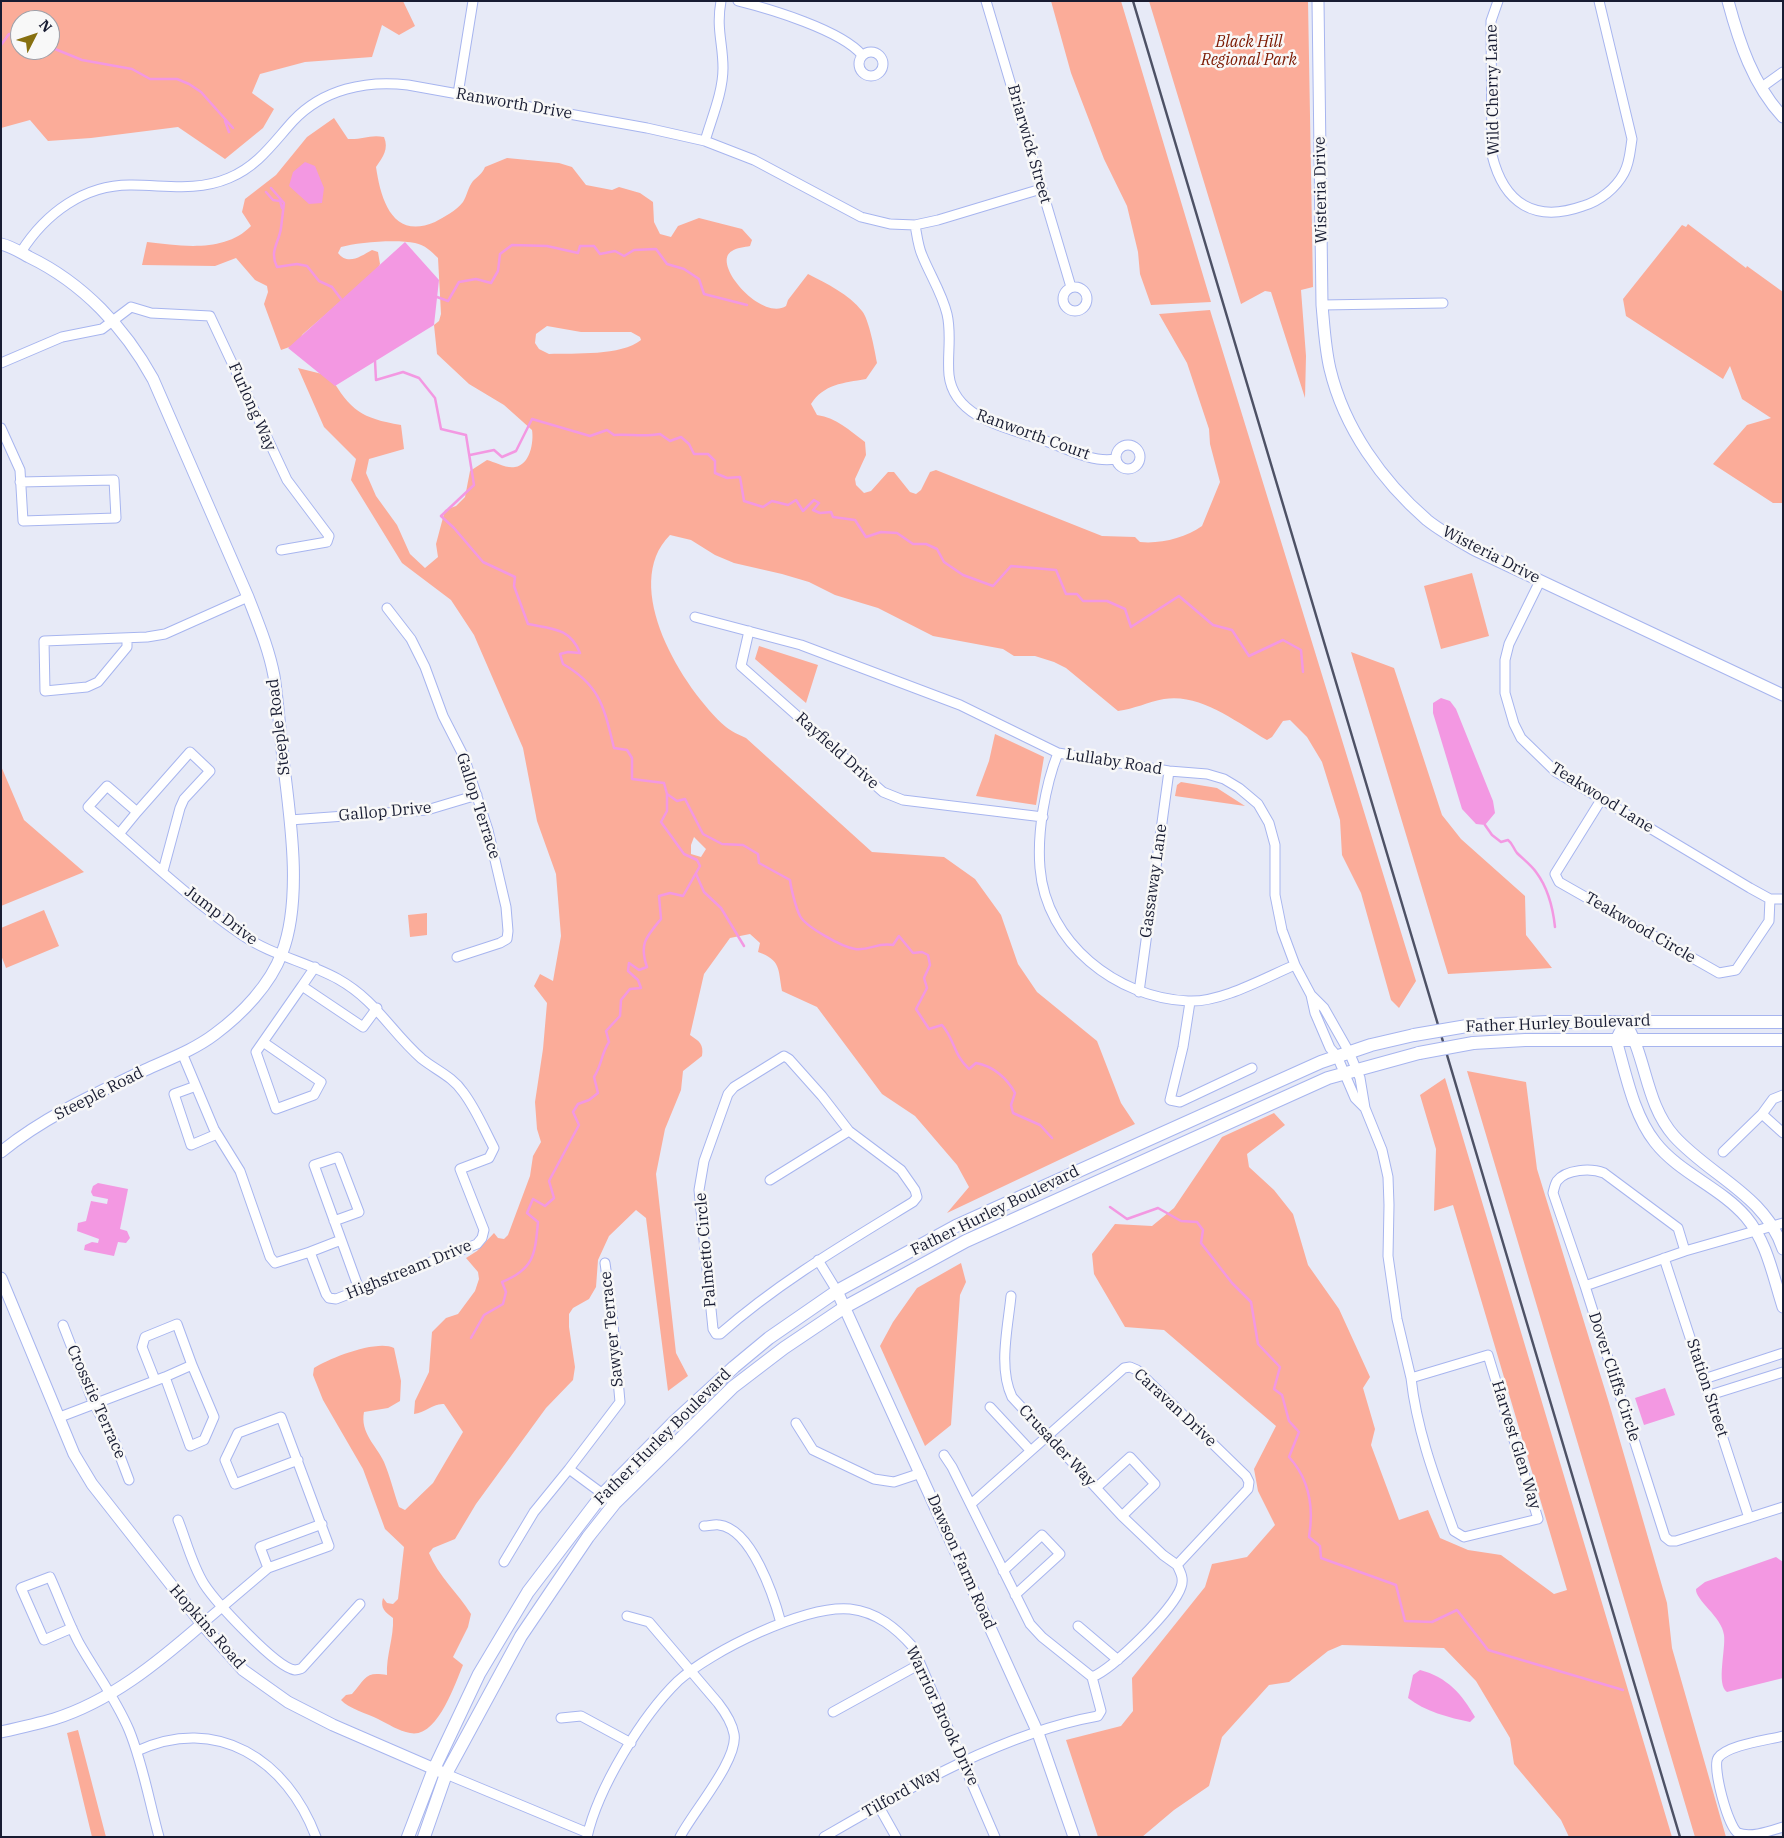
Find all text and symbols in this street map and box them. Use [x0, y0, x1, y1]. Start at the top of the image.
north arrow [10, 10, 60, 60]
text: N [35, 16, 56, 36]
street label: Wild Cherry Lane [1482, 24, 1504, 156]
park label: Black Hill Regional Park [1201, 32, 1297, 70]
street label: Briarwick Street [1003, 82, 1055, 206]
street label: Ranworth Drive [454, 84, 574, 124]
street label: Wisteria Drive [1310, 136, 1332, 244]
street label: Furlong Way [224, 360, 280, 454]
street label: Ranworth Court [974, 406, 1092, 464]
street label: Wisteria Drive [1439, 522, 1543, 588]
street label: Steeple Road [264, 678, 294, 776]
street label: Rayfield Drive [791, 709, 883, 793]
street label: Lullaby Road [1064, 745, 1164, 779]
street label: Gallop Terrace [452, 751, 504, 861]
street label: Teakwood Lane [1547, 759, 1657, 837]
street label: Gallop Drive [338, 798, 432, 826]
street label: Gassaway Lane [1137, 823, 1171, 939]
street label: Jump Drive [181, 882, 261, 950]
street label: Teakwood Circle [1581, 888, 1699, 968]
street label: Father Hurley Boulevard [1465, 1011, 1651, 1037]
street label: Steeple Road [51, 1063, 147, 1125]
street label: Father Hurley Boulevard [908, 1162, 1082, 1260]
street label: Palmetto Circle [691, 1192, 721, 1308]
street label: Highstream Drive [343, 1236, 475, 1304]
street label: Sawyer Terrace [596, 1270, 628, 1388]
street label: Dover Cliffs Circle [1584, 1310, 1644, 1444]
street label: Station Street [1682, 1336, 1732, 1440]
street label: Crosstie Terrace [62, 1342, 130, 1462]
street label: Father Hurley Boulevard [591, 1365, 735, 1509]
street label: Caravan Drive [1130, 1365, 1220, 1451]
street label: Harvest Glen Way [1487, 1378, 1545, 1512]
street label: Crusader Way [1014, 1401, 1100, 1491]
street label: Dawson Farm Road [923, 1492, 999, 1632]
street label: Hopkins Road [165, 1581, 249, 1673]
street label: Warrior Brook Drive [901, 1643, 983, 1789]
street label: Tilford Way [859, 1764, 945, 1822]

